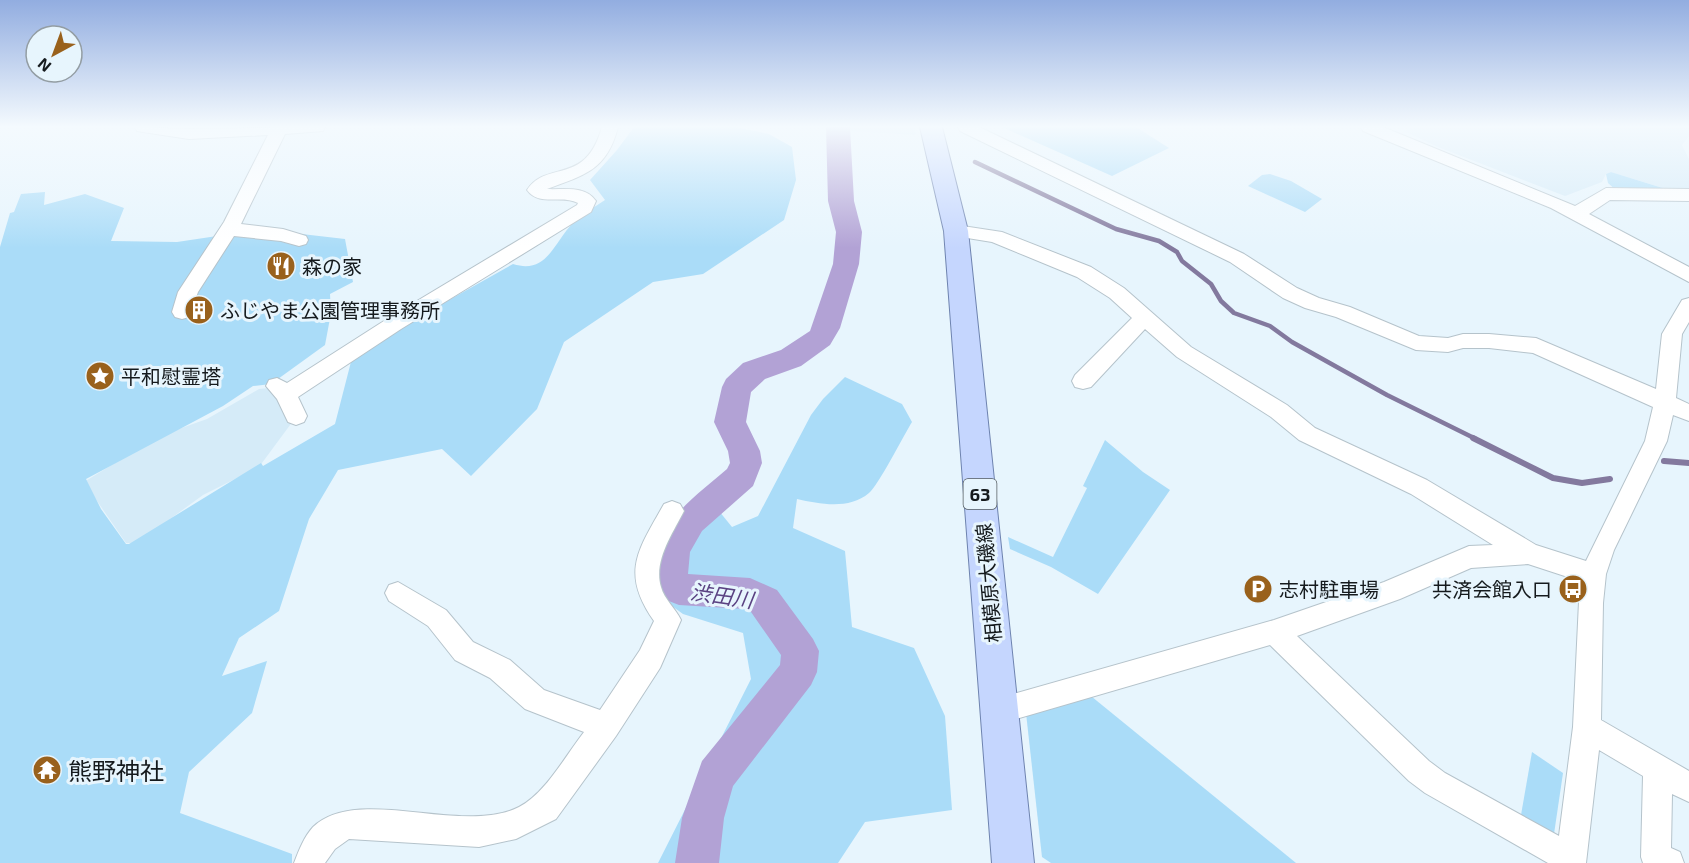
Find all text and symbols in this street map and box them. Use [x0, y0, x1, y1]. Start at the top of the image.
north arrow [24, 24, 84, 84]
text: N [33, 55, 54, 77]
restaurant icon: 森の家 [265, 250, 297, 282]
place label: 森の家 [302, 254, 362, 278]
building icon: ふじやま公園管理事務所 [183, 294, 215, 326]
place label: ふじやま公園管理事務所 [220, 298, 440, 322]
place icon: 平和慰霊塔 [84, 360, 116, 392]
place label: 平和慰霊塔 [121, 364, 221, 388]
road number: 63 [964, 479, 996, 509]
street label: 相模原大磯線 [971, 522, 1005, 644]
parking icon: 志村駐車場 [1242, 573, 1274, 605]
bus stop icon: 共済会館入口 [1557, 573, 1589, 605]
place label: 志村駐車場 [1279, 577, 1379, 601]
place label: 共済会館入口 [1432, 577, 1552, 601]
water label: 渋田川 [689, 578, 757, 612]
temple icon: 熊野神社 [31, 754, 63, 786]
place label: 熊野神社 [68, 756, 164, 785]

